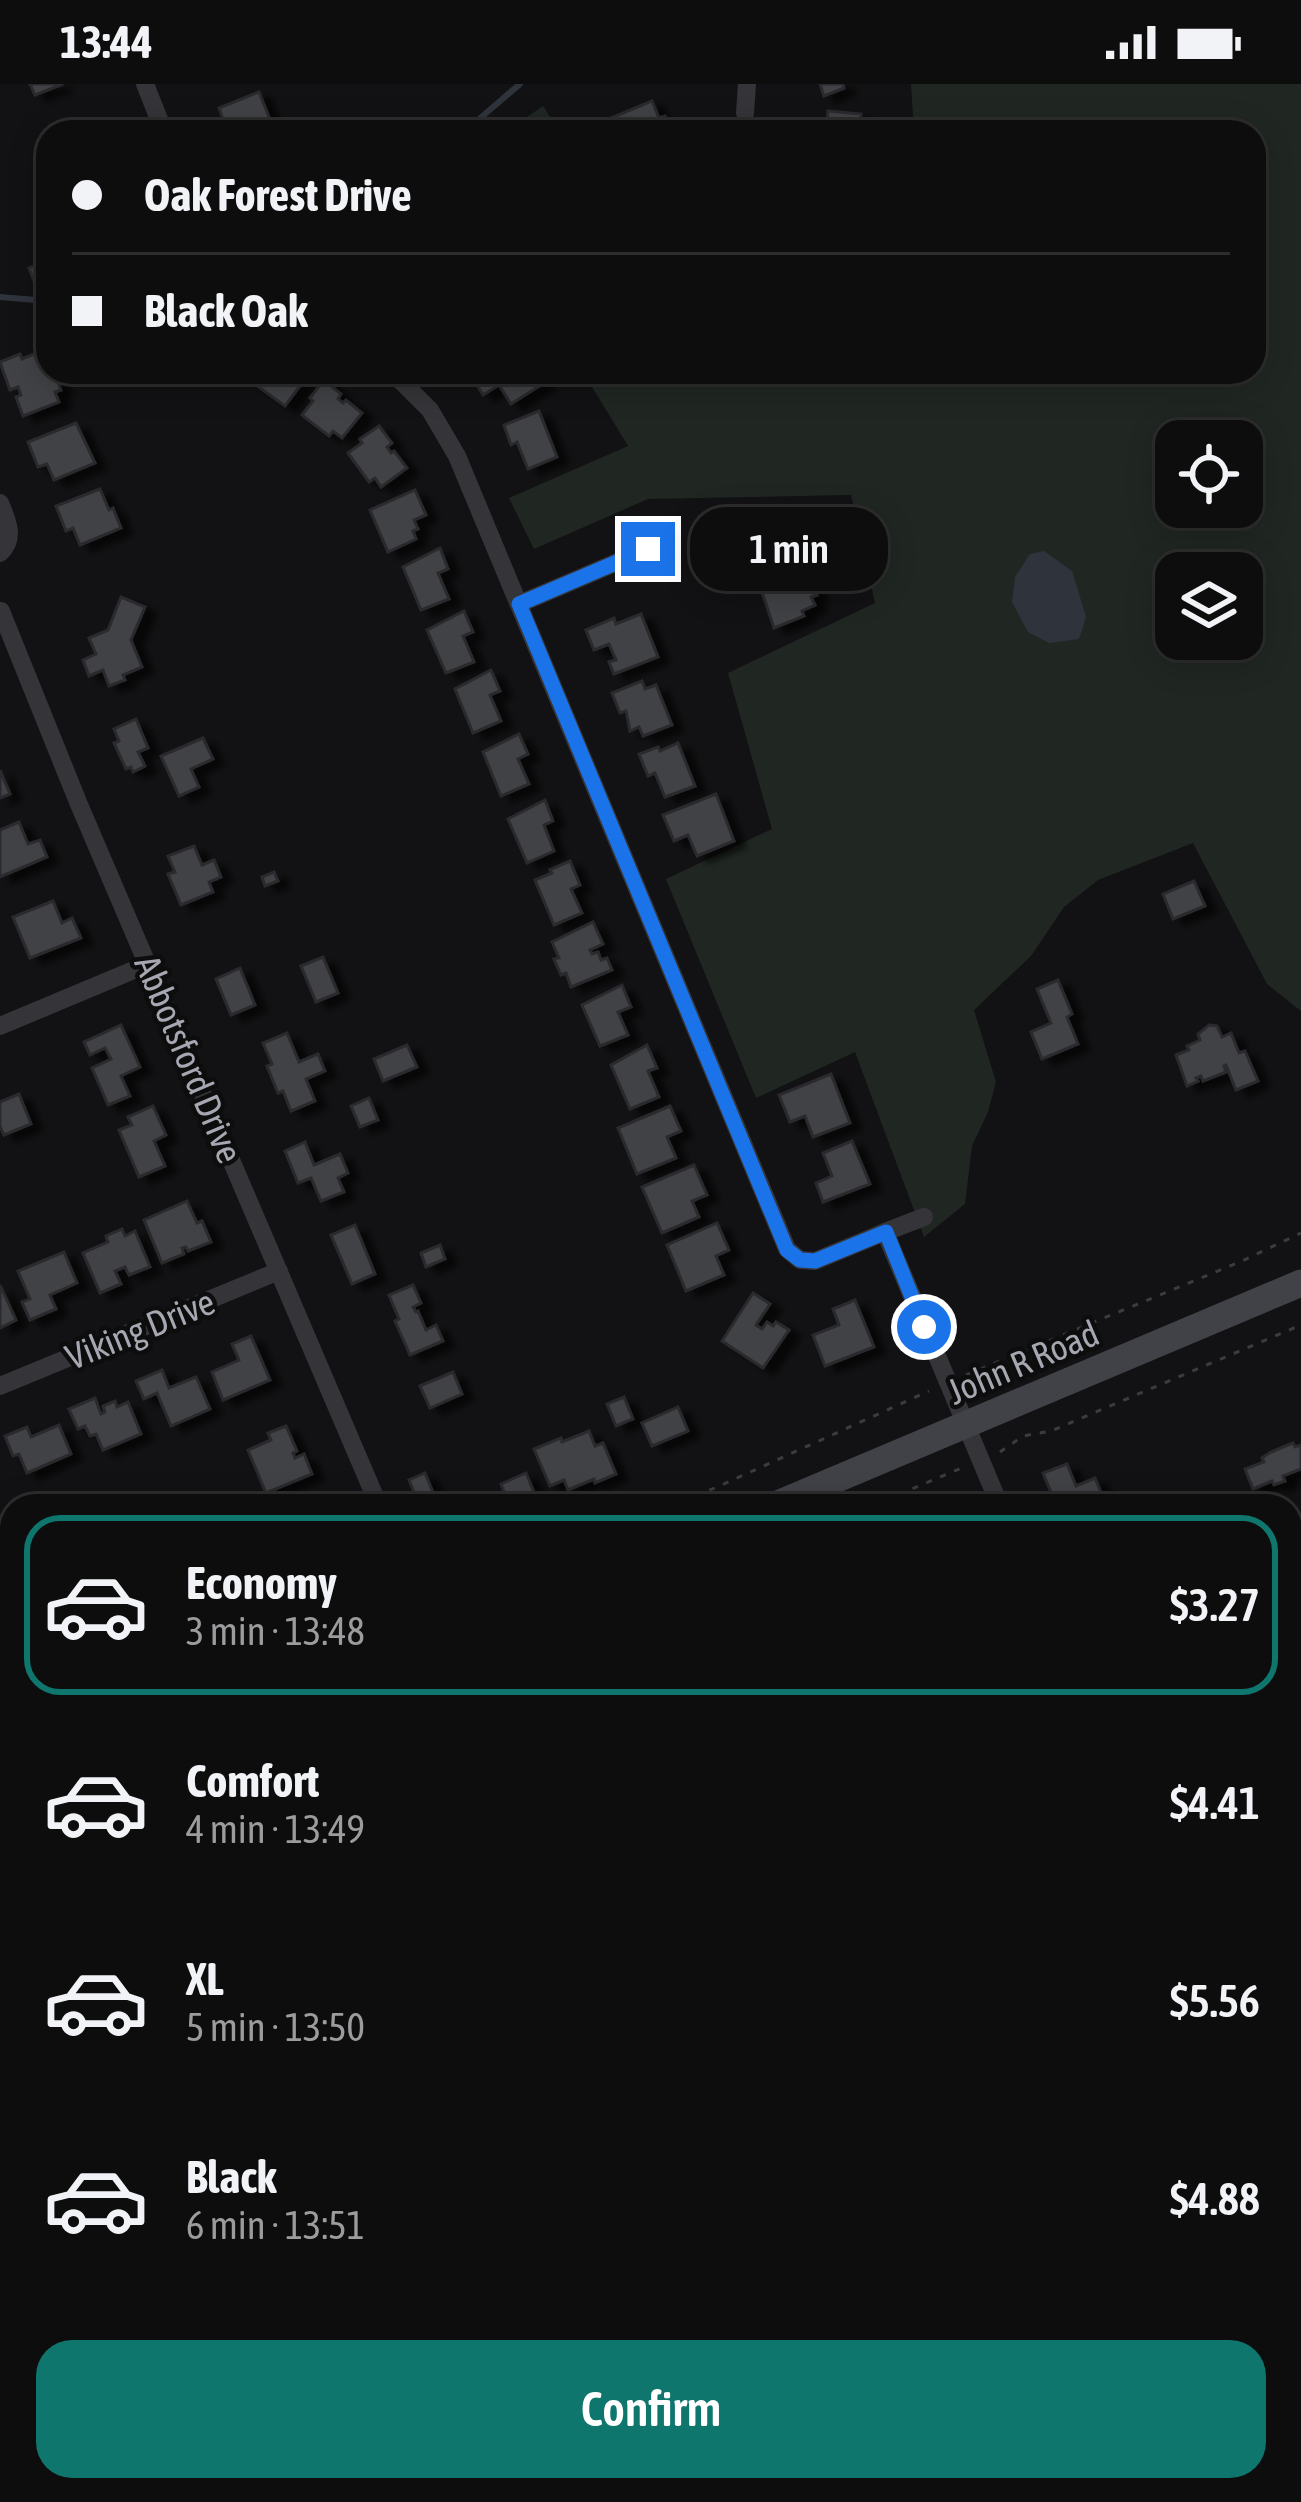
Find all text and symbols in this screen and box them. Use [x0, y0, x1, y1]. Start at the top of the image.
text: 13:44 [60, 16, 153, 68]
text: Oak Forest Drive [144, 169, 412, 221]
text: Black Oak [144, 285, 308, 337]
map controls [1155, 420, 1263, 660]
button: locate [1155, 420, 1263, 528]
callout: 1 min [690, 507, 888, 591]
route end [621, 522, 675, 576]
text: 1 min [749, 527, 829, 571]
button: layers [1155, 552, 1263, 660]
street label: Abbotsford Drive [126, 949, 252, 1169]
street label: Viking Drive [59, 1280, 221, 1378]
route start [897, 1300, 951, 1354]
street label: John R Road [941, 1311, 1105, 1413]
icon: car [42, 1551, 150, 1659]
text: Economy [186, 1557, 337, 1609]
text: $3.27 [1170, 1579, 1260, 1631]
text: 3 min · 13:48 [186, 1609, 365, 1653]
icon: car [42, 1749, 150, 1857]
text: Comfort [186, 1755, 319, 1807]
text: $4.41 [1170, 1777, 1260, 1829]
text: 4 min · 13:49 [186, 1807, 365, 1851]
icon: car [42, 1947, 150, 2055]
text: XL [186, 1953, 224, 2005]
text: $5.56 [1170, 1975, 1260, 2027]
text: 5 min · 13:50 [186, 2005, 365, 2049]
icon: car [42, 2145, 150, 2253]
text: Black [186, 2151, 277, 2203]
text: $4.88 [1170, 2173, 1260, 2225]
text: 6 min · 13:51 [186, 2203, 365, 2247]
button: Confirm [36, 2340, 1266, 2478]

